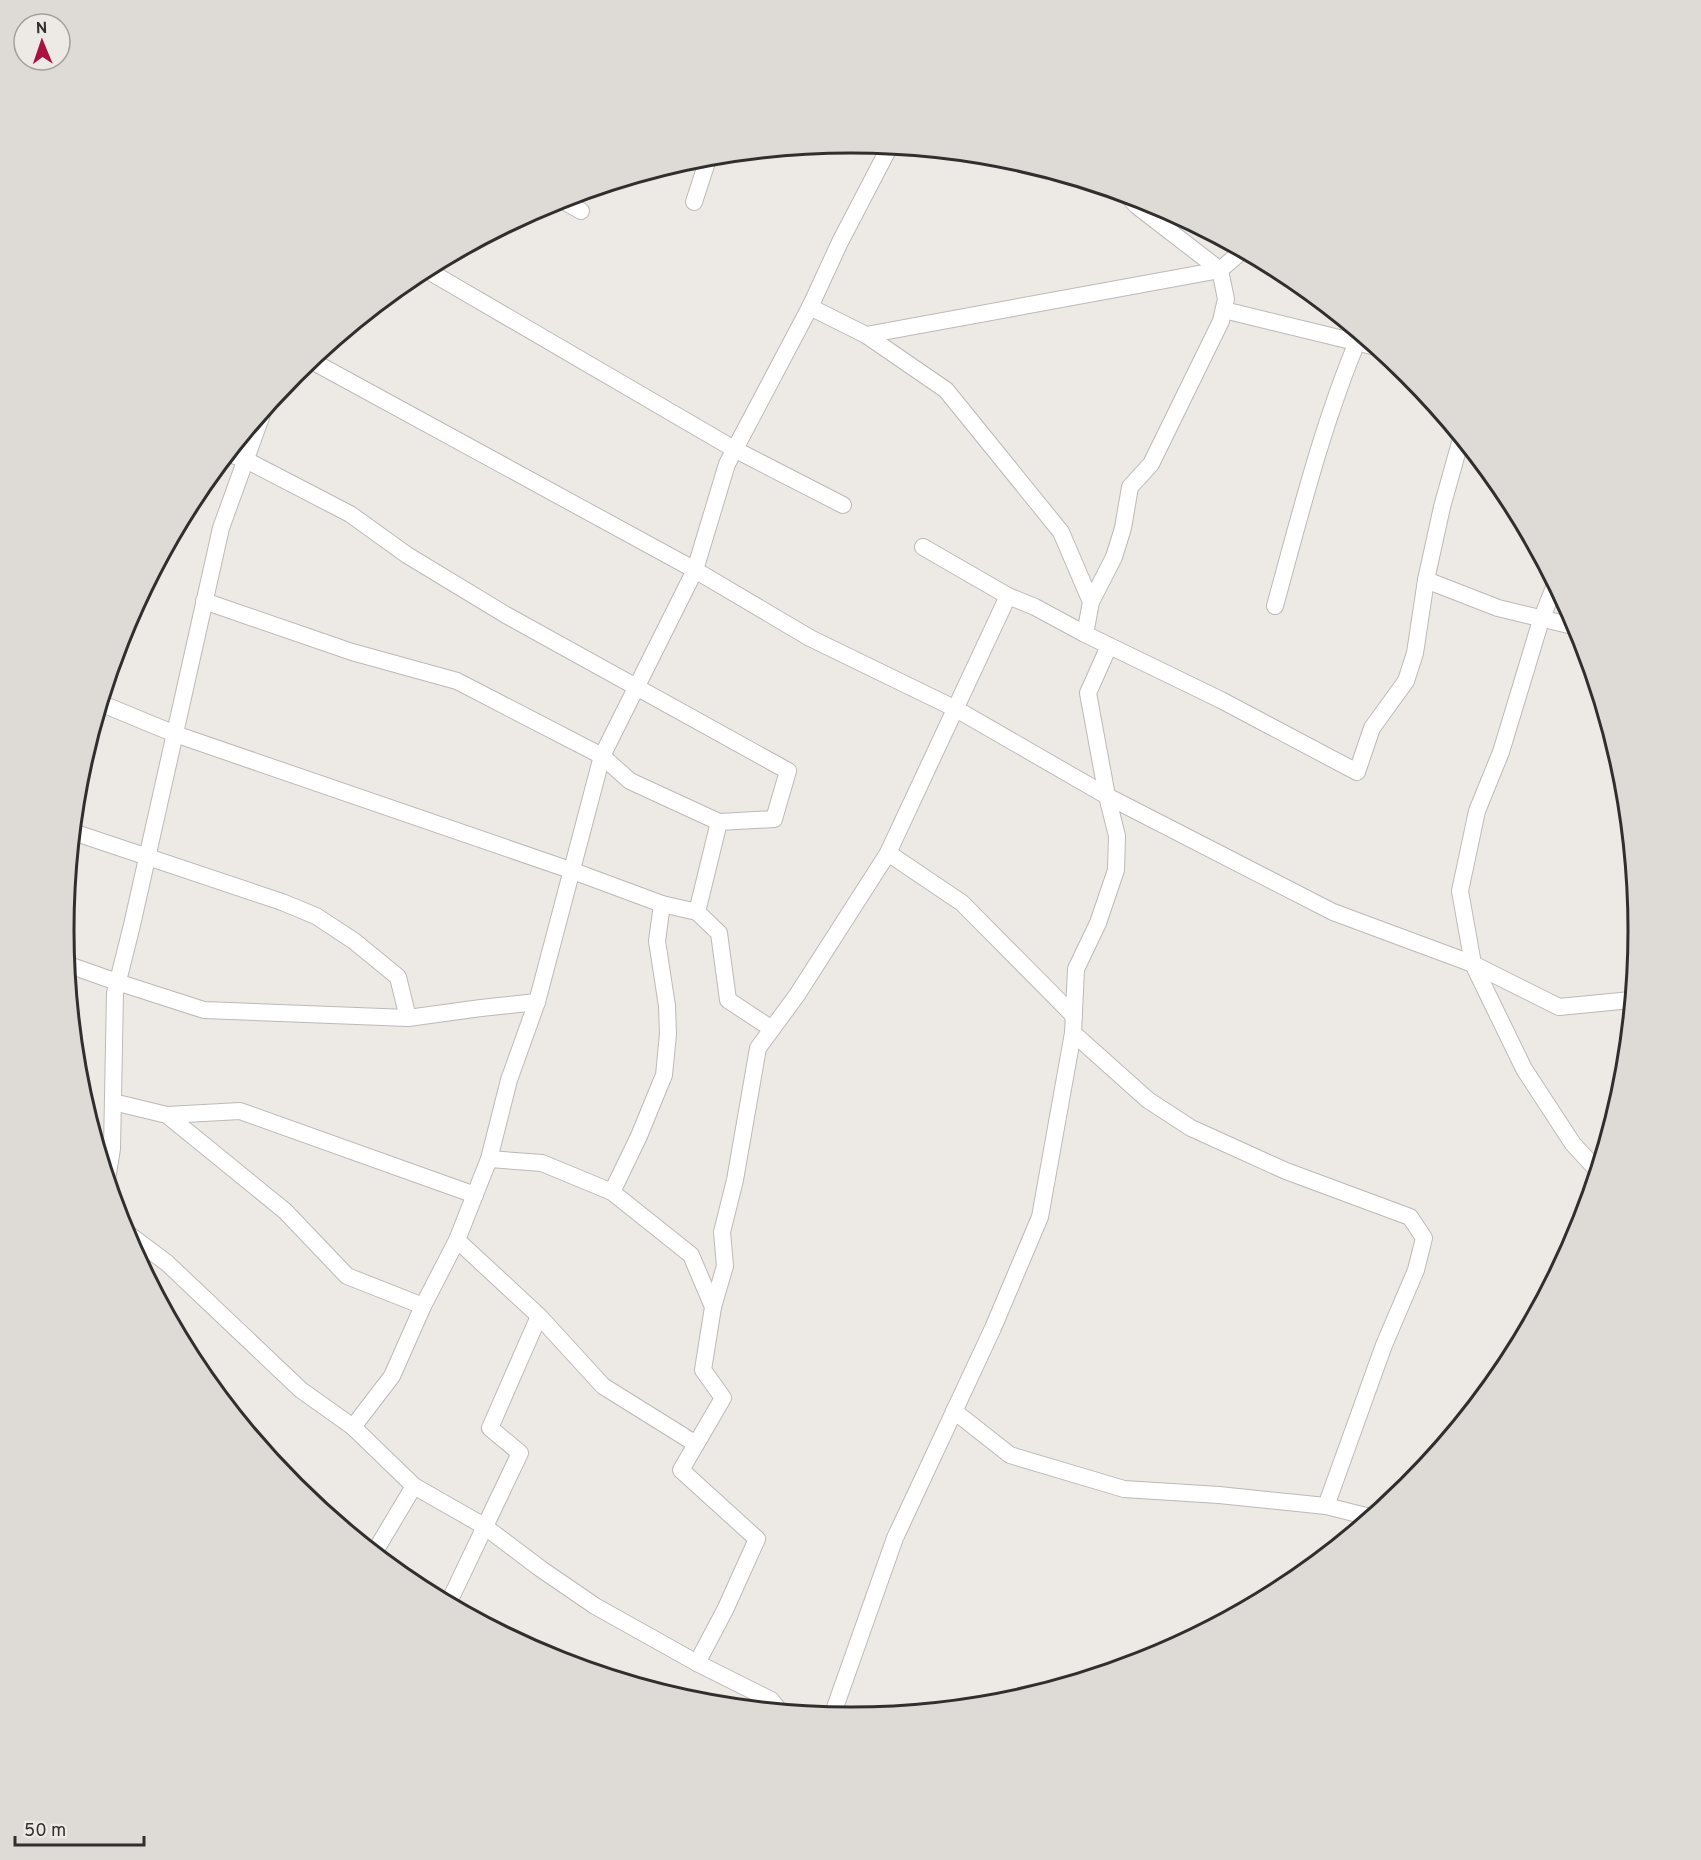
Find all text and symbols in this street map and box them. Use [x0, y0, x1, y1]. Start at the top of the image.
north arrow [12, 12, 72, 72]
text: N [35, 19, 48, 39]
scale bar [15, 1809, 144, 1847]
text: 50 m [24, 1820, 66, 1843]

